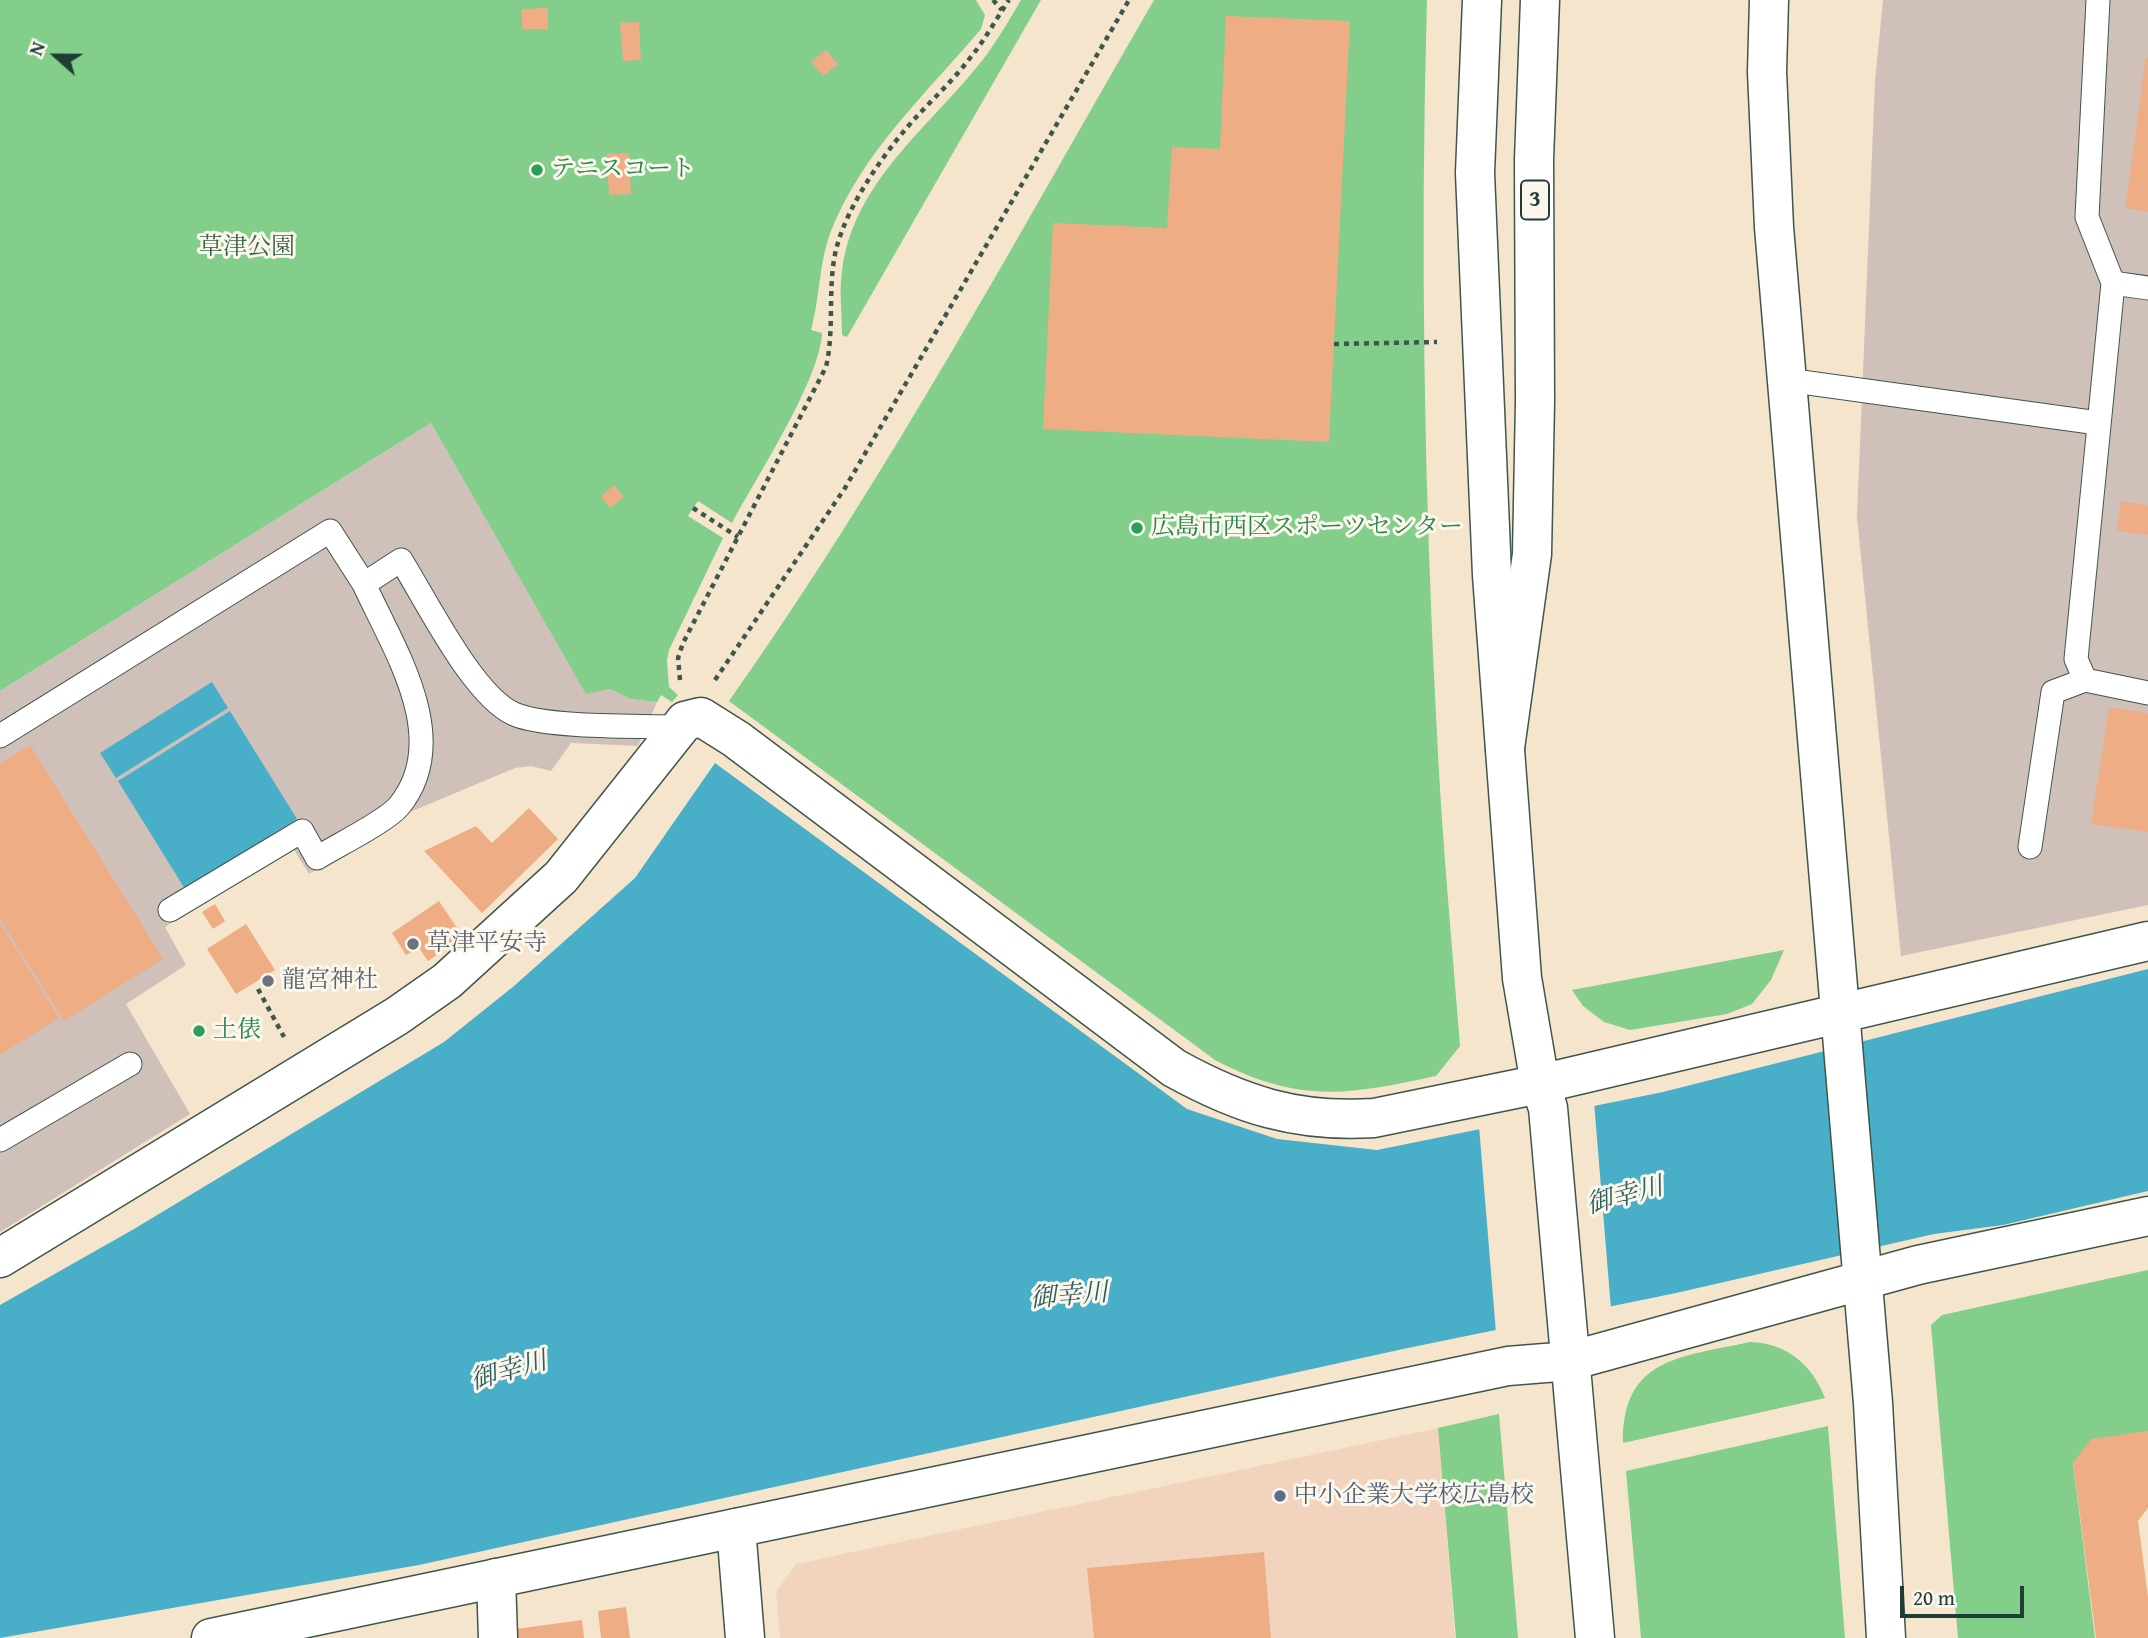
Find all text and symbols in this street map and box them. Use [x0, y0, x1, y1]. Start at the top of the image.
north arrow [21, 21, 91, 91]
text: N [21, 38, 52, 59]
place label: テニスコート [551, 156, 695, 184]
marker: テニスコート [529, 162, 545, 178]
road number: 3 [1521, 181, 1549, 220]
park label: 草津公園 [199, 234, 295, 262]
place label: 広島市西区スポーツセンター [1151, 514, 1463, 542]
marker: 広島市西区スポーツセンター [1129, 520, 1145, 536]
place label: 草津平安寺 [427, 930, 547, 958]
marker: 草津平安寺 [405, 936, 421, 952]
place label: 龍宮神社 [282, 967, 378, 995]
marker: 龍宮神社 [260, 973, 276, 989]
place label: 土俵 [213, 1017, 261, 1045]
marker: 土俵 [191, 1023, 207, 1039]
water label: 御幸川 [1583, 1172, 1667, 1222]
water label: 御幸川 [1029, 1278, 1109, 1316]
water label: 御幸川 [467, 1346, 551, 1398]
place label: 中小企業大学校広島校 [1294, 1482, 1534, 1510]
marker: 中小企業大学校広島校 [1272, 1488, 1288, 1504]
scale bar [1903, 1572, 2027, 1616]
text: 20 m [1913, 1582, 1955, 1613]

